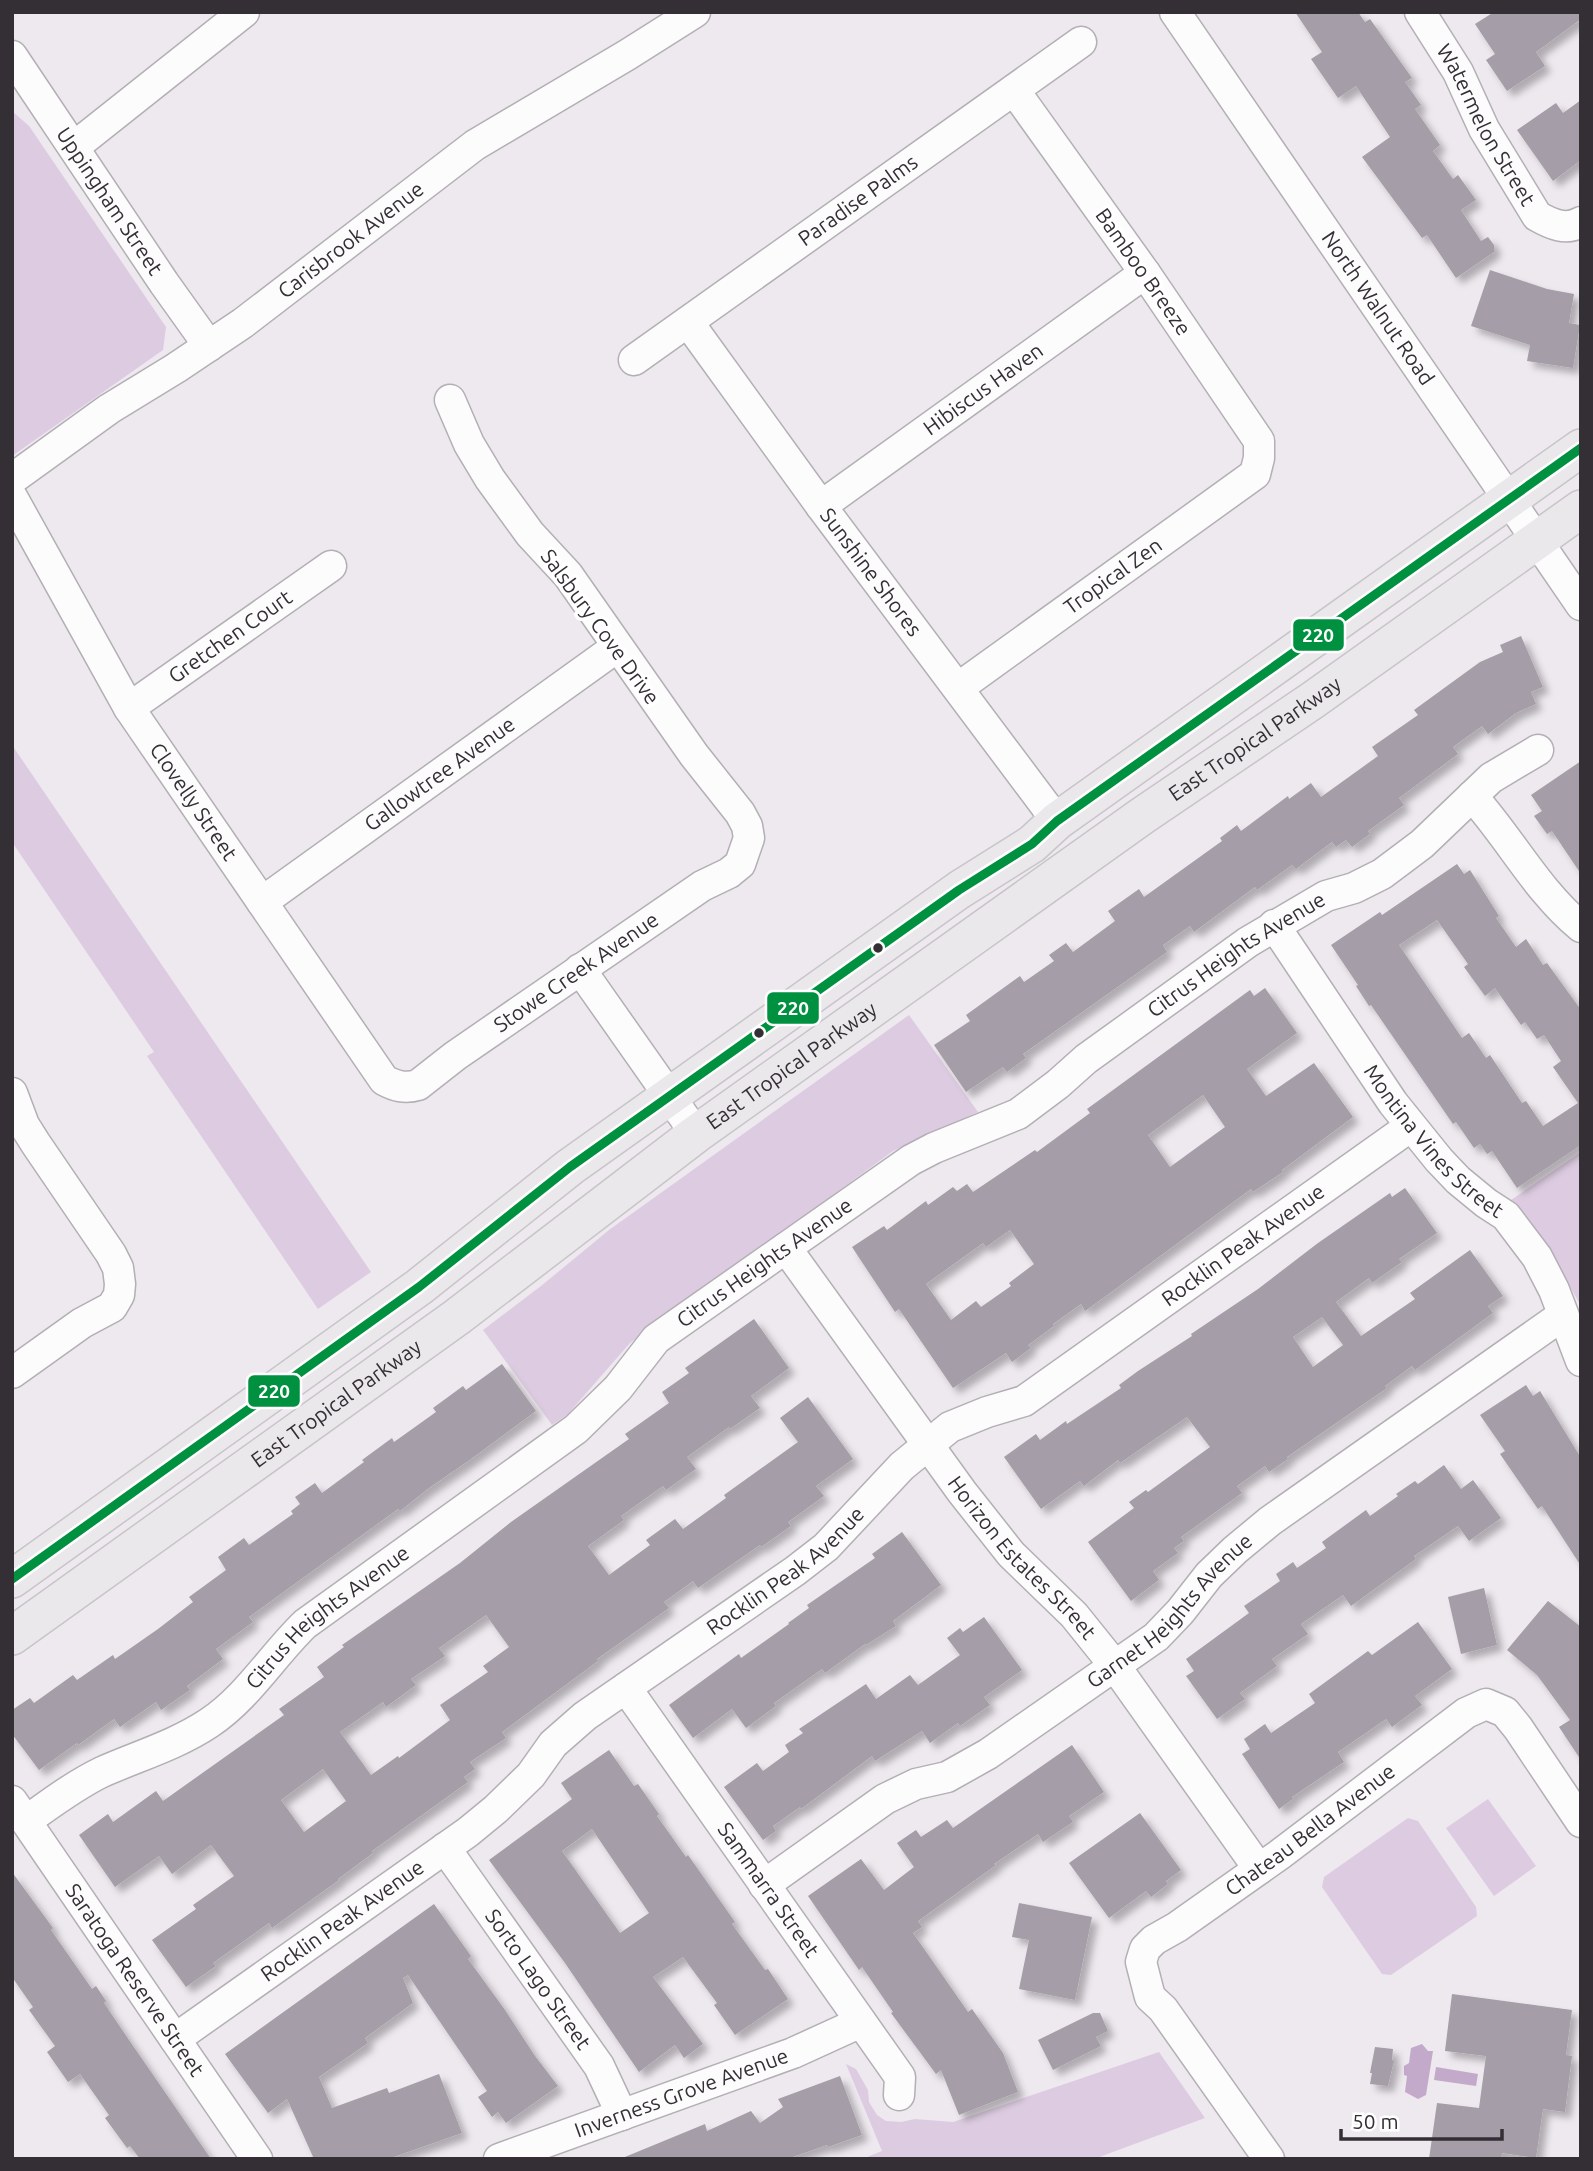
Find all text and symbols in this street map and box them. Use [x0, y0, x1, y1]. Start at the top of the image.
street label: Watermelon Street [1432, 39, 1541, 210]
street label: Uppingham Street [52, 122, 168, 279]
street label: Paradise Palms [793, 149, 922, 250]
street label: Carisbrook Avenue [273, 176, 428, 303]
street label: Bamboo Breeze [1091, 203, 1197, 340]
street label: North Walnut Road [1318, 226, 1440, 389]
street label: Hibiscus Haven [918, 337, 1047, 439]
street label: Sunshine Shores [816, 503, 927, 640]
street label: Tropical Zen [1059, 532, 1166, 619]
street label: Salsbury Cove Drive [537, 544, 665, 708]
street label: Gretchen Court [164, 584, 296, 687]
line badge: 220 [1292, 618, 1345, 652]
text: 220 [1302, 624, 1334, 646]
street label: East Tropical Parkway [1164, 671, 1345, 805]
street label: Gallowtree Avenue [359, 711, 519, 835]
street label: Clovelly Street [145, 738, 243, 865]
street label: Citrus Heights Avenue [1142, 886, 1329, 1022]
street label: Stowe Creek Avenue [489, 907, 663, 1037]
unlabelled marker [871, 941, 885, 955]
line badge: 220 [766, 991, 820, 1025]
street label: East Tropical Parkway [701, 996, 881, 1134]
text: 220 [777, 997, 809, 1019]
unlabelled marker [752, 1026, 766, 1040]
street label: Montina Vines Street [1360, 1060, 1508, 1222]
street label: Rocklin Peak Avenue [1157, 1179, 1329, 1310]
street label: Citrus Heights Avenue [672, 1192, 856, 1332]
street label: East Tropical Parkway [246, 1334, 425, 1472]
line badge: 220 [247, 1374, 301, 1408]
text: 220 [258, 1380, 290, 1402]
street label: Horizon Estates Street [944, 1471, 1102, 1644]
street label: Rocklin Peak Avenue [702, 1501, 868, 1639]
street label: Garnet Heights Avenue [1082, 1528, 1256, 1692]
street label: Citrus Heights Avenue [240, 1540, 413, 1693]
street label: Chateau Bella Avenue [1220, 1758, 1399, 1900]
street label: Sammarra Street [713, 1817, 825, 1961]
street label: Rocklin Peak Avenue [256, 1854, 428, 1986]
street label: Saratoga Reserve Street [61, 1879, 210, 2080]
street label: Sorto Lago Street [481, 1904, 596, 2054]
street label: Inverness Grove Avenue [571, 2043, 791, 2142]
scale bar [1341, 2098, 1502, 2142]
text: 50 m [1352, 2109, 1399, 2133]

